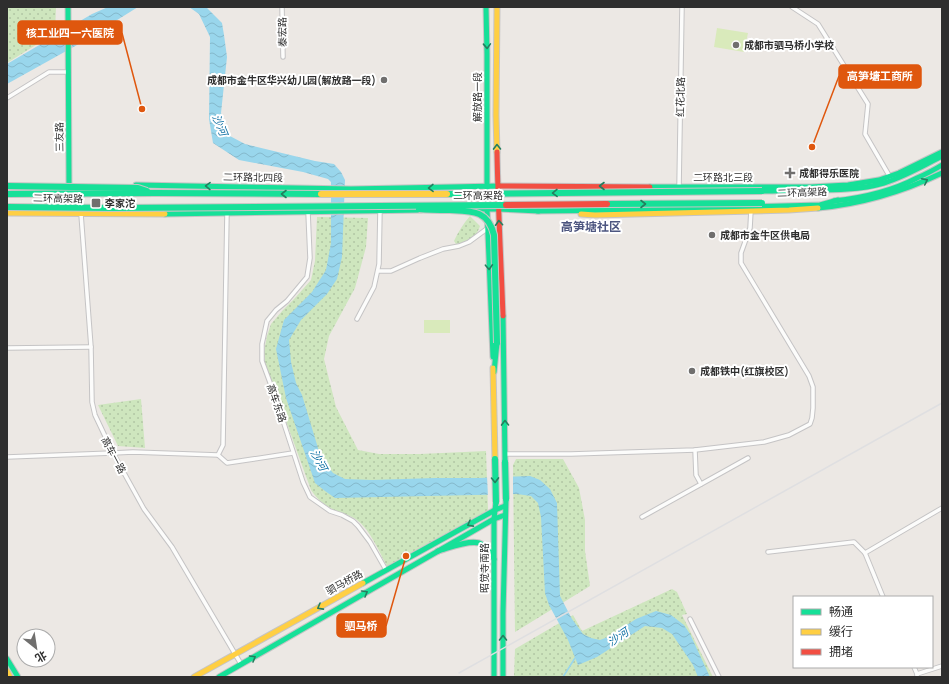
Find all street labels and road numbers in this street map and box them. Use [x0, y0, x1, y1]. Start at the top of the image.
street label: 泰宏路 [275, 17, 289, 47]
street label: 解放路一段 [470, 72, 484, 122]
street label: 红花北路 [673, 77, 687, 117]
street label: 三友路 [52, 122, 66, 152]
street label: 二环路北四段 [223, 169, 283, 185]
street label: 二环路北三段 [693, 170, 753, 184]
street label: 二环高架路 [777, 184, 827, 200]
street label: 二环高架路 [453, 188, 503, 202]
street label: 二环高架路 [33, 191, 83, 205]
street label: 高车东路 [264, 382, 290, 424]
street label: 高车一路 [98, 434, 130, 476]
street label: 昭觉寺南路 [477, 543, 491, 593]
street label: 驷马桥路 [323, 566, 365, 598]

